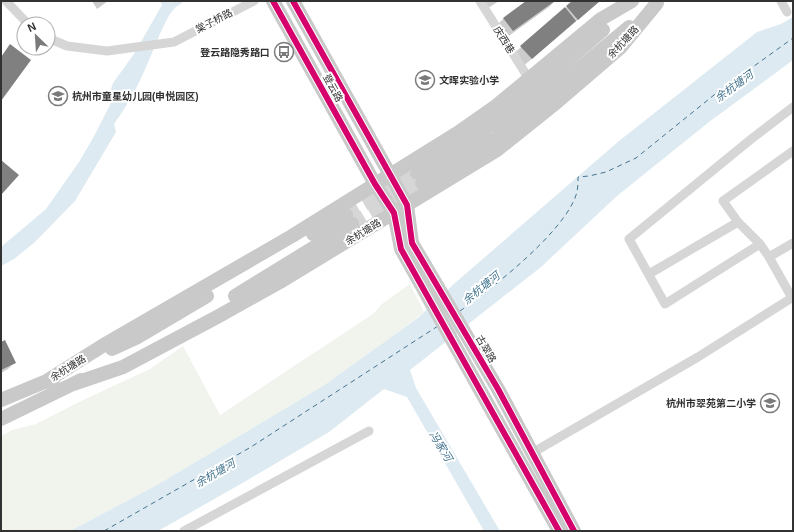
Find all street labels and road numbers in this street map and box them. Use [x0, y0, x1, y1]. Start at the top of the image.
street label: 棠子桥路 [194, 7, 234, 35]
street label: 庆西巷 [491, 24, 517, 56]
street label: 余杭塘路 [605, 24, 641, 60]
street label: 登云路 [321, 72, 345, 104]
street label: 余杭塘路 [343, 217, 383, 247]
street label: 古翠路 [474, 333, 498, 365]
street label: 余杭塘路 [48, 353, 88, 383]

